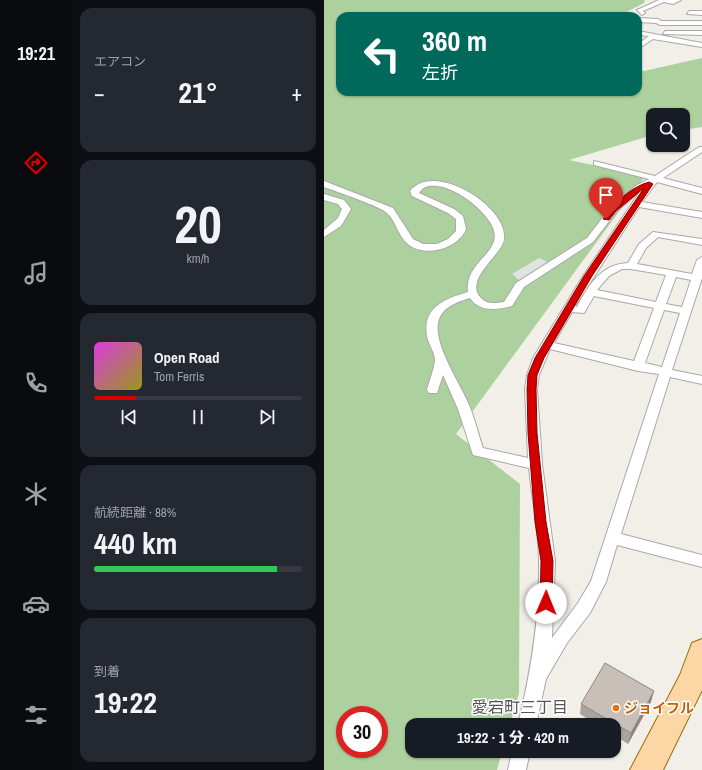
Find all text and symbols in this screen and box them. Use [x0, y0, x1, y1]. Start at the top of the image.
text: 360 m [422, 22, 487, 60]
icon: left [356, 28, 408, 80]
text: 19:21 [17, 41, 55, 66]
text: エアコン [94, 53, 146, 70]
text: 左折 [422, 60, 458, 85]
text: 21° [178, 72, 218, 112]
text: − [94, 78, 105, 108]
text: + [291, 78, 302, 108]
map controls [646, 108, 690, 152]
button: search [646, 108, 690, 152]
icon: directions [22, 149, 50, 177]
pin [589, 178, 623, 219]
icon: arrive [595, 184, 617, 206]
text: 20 [174, 189, 222, 259]
text: km/h [186, 250, 210, 267]
icon: music [22, 259, 50, 287]
text: Open Road [154, 347, 220, 368]
text: Tom Ferris [154, 368, 204, 385]
icon: phone [22, 369, 50, 397]
icon: previous [118, 406, 140, 428]
icon: pause [187, 406, 209, 428]
icon: next [256, 406, 278, 428]
icon: climate [22, 480, 50, 508]
text: 航続距離 · 88% [94, 504, 176, 521]
text: 440 km [94, 523, 177, 563]
position arrow [525, 582, 567, 624]
icon: car [22, 590, 50, 618]
text: 到着 [94, 663, 120, 680]
text: 19:22 [94, 682, 157, 722]
district label: 愛宕町三丁目 [472, 696, 568, 718]
place label: ジョイフル [624, 699, 694, 717]
icon: filters [22, 701, 50, 729]
marker: ジョイフル [611, 703, 621, 713]
speed limit sign: 30 [336, 706, 388, 758]
text: 19:22 · 1 分 · 420 m [457, 727, 569, 748]

